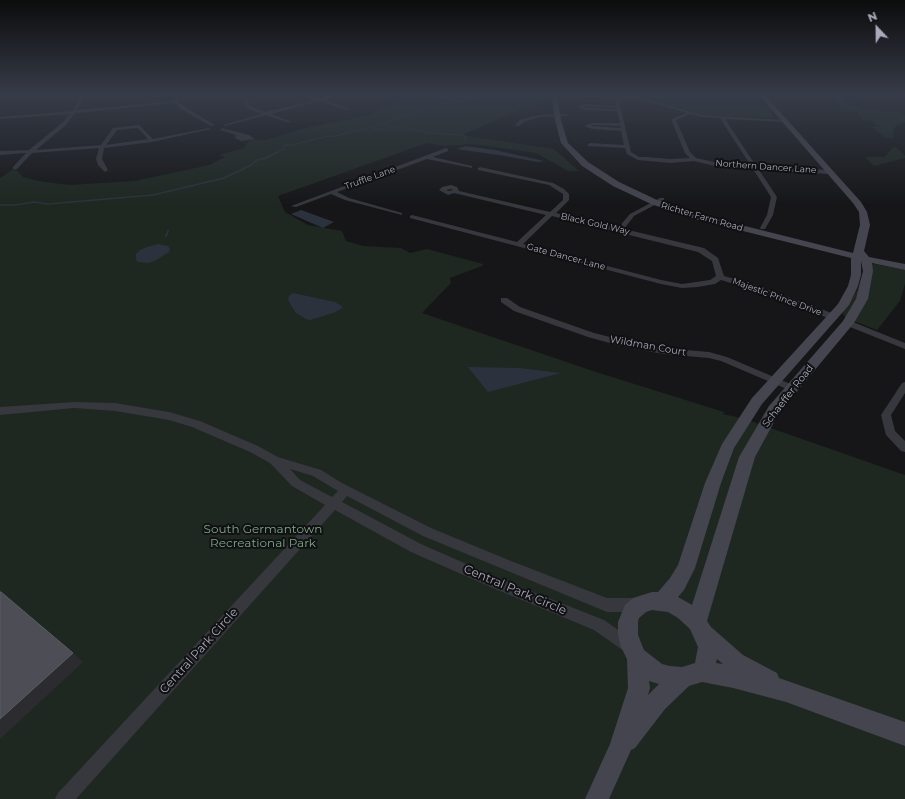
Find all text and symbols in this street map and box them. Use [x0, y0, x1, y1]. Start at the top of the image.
north arrow [857, 8, 897, 48]
text: N [866, 9, 879, 25]
street label: Northern Dancer Lane [715, 158, 817, 176]
street label: Truffle Lane [343, 164, 397, 192]
street label: Richter Farm Road [660, 200, 744, 234]
street label: Black Gold Way [560, 211, 630, 237]
street label: Gate Dancer Lane [526, 241, 606, 273]
street label: Majestic Prince Drive [731, 276, 823, 318]
street label: Wildman Court [609, 333, 687, 359]
street label: Schaeffer Road [760, 362, 816, 430]
park label: South Germantown Recreational Park [204, 522, 322, 550]
street label: Central Park Circle [461, 562, 569, 618]
street label: Central Park Circle [157, 605, 241, 697]

